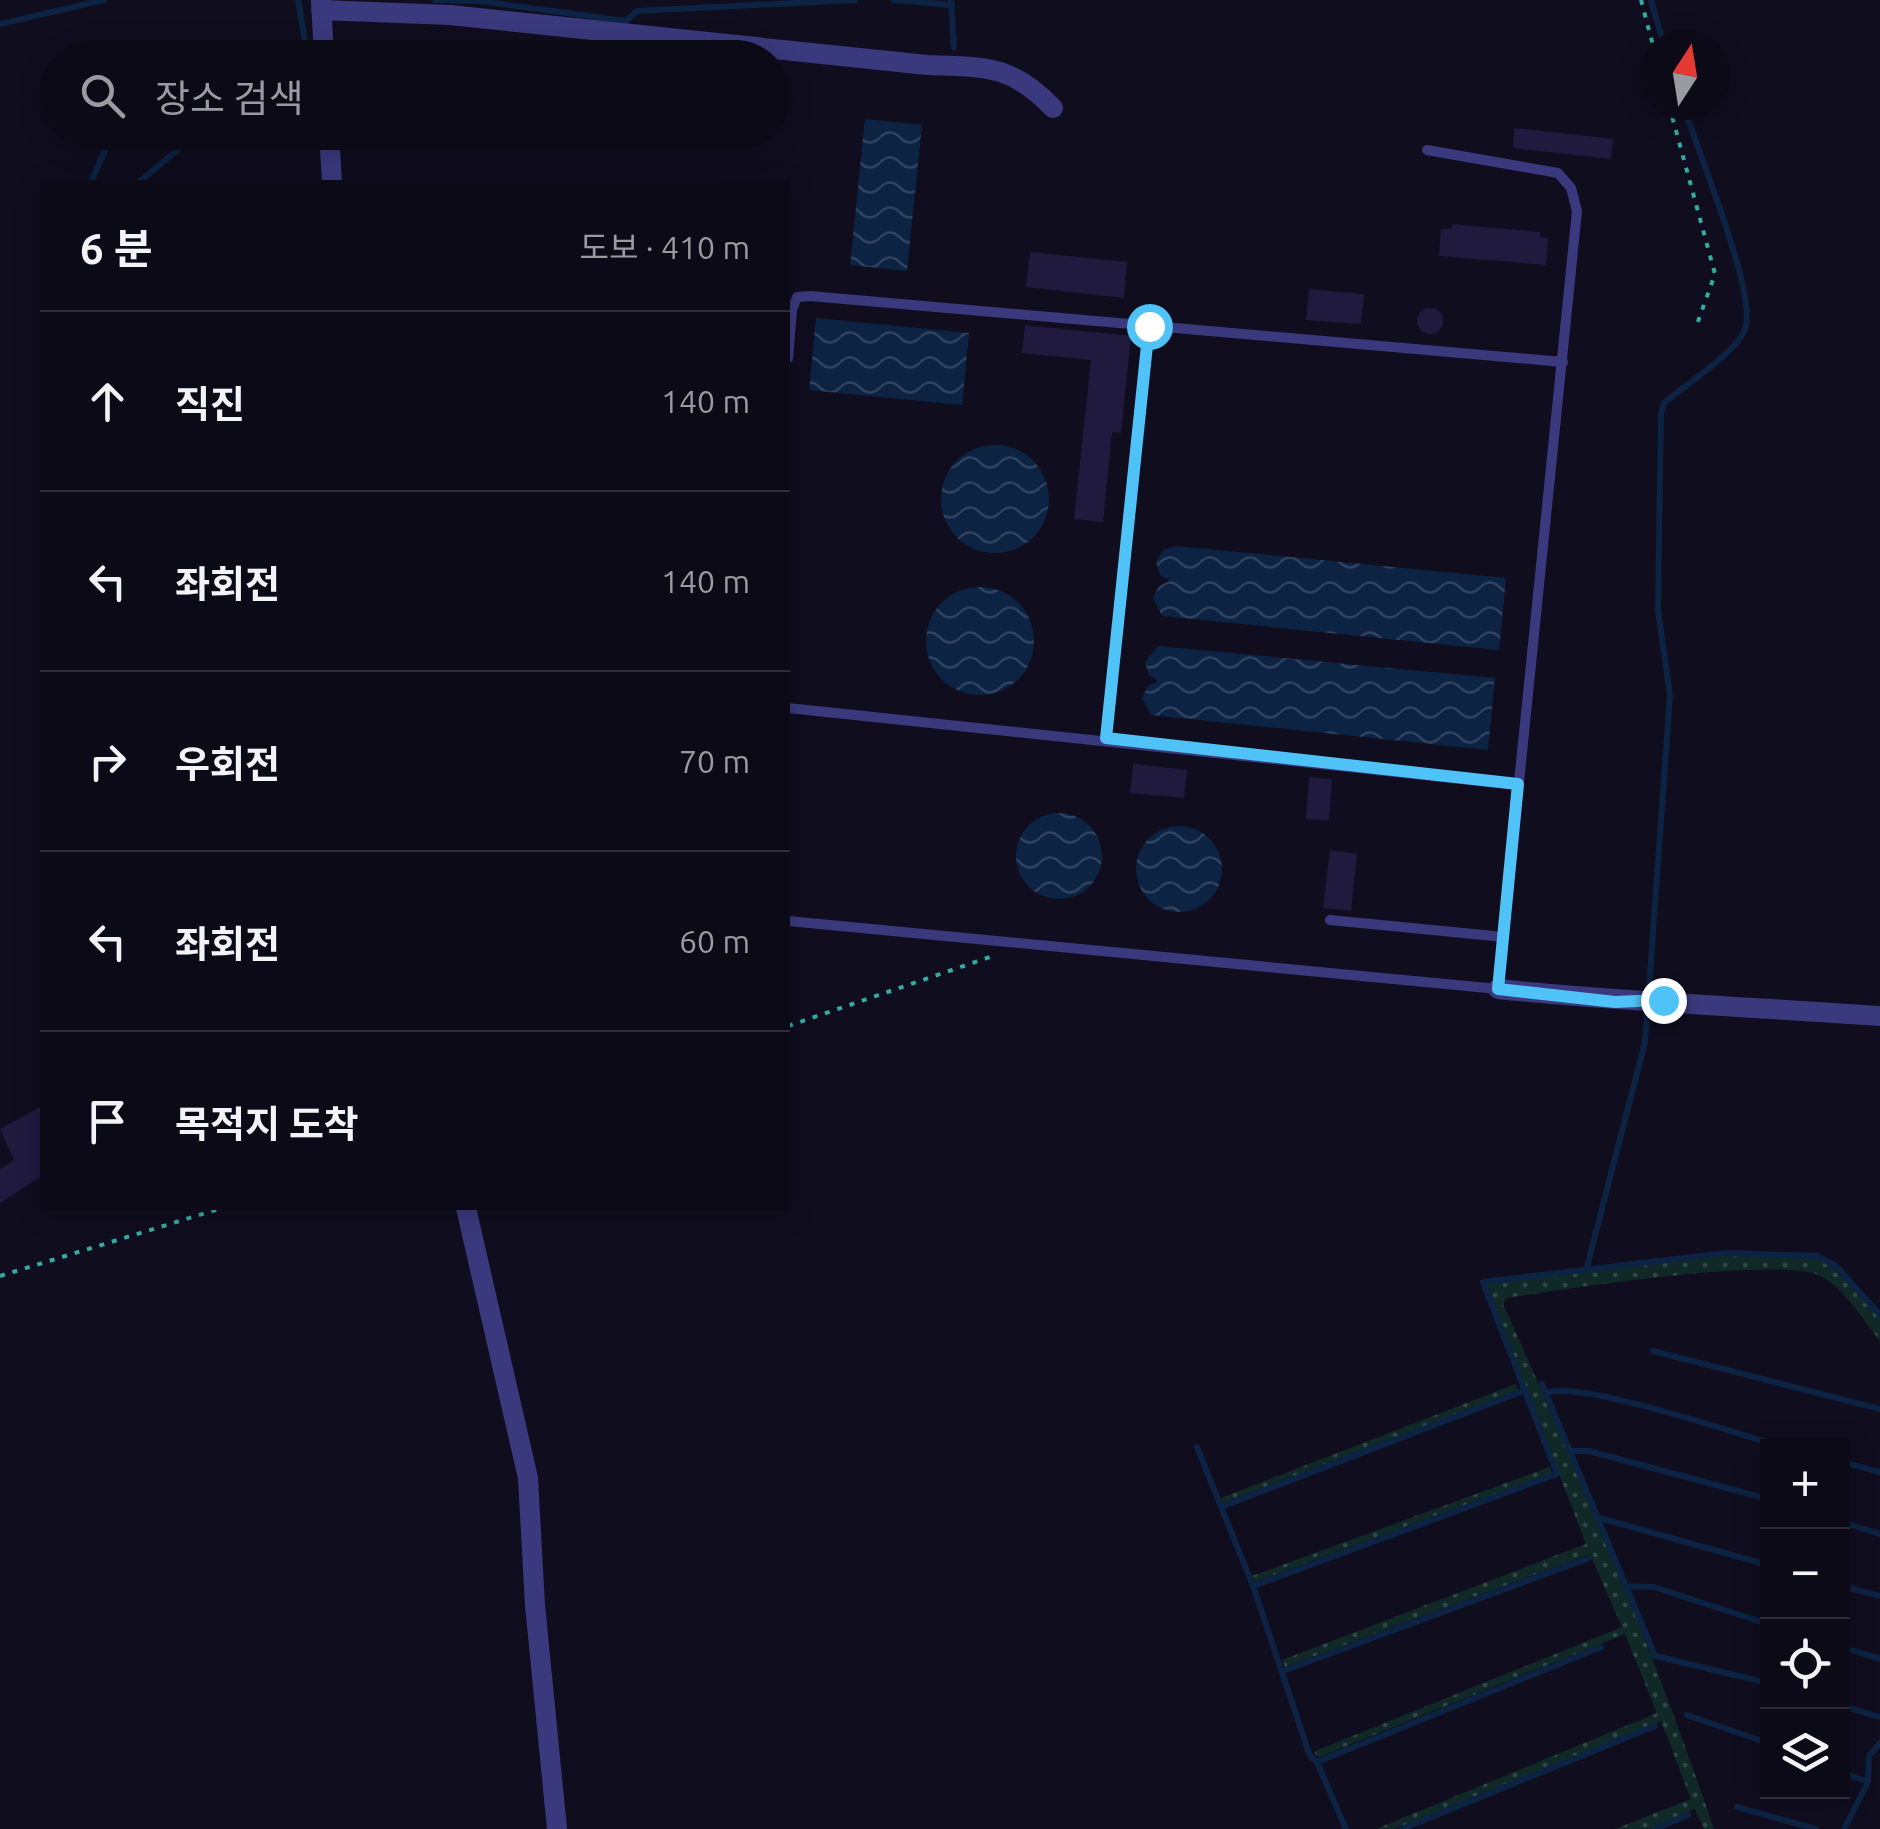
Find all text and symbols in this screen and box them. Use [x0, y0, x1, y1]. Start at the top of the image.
north arrow [1640, 30, 1730, 120]
search box [40, 40, 790, 150]
icon: search [75, 68, 130, 123]
text: 장소 검색 [155, 77, 304, 119]
text: 6 분 [80, 225, 152, 272]
text: 도보 · 410 m [580, 229, 750, 265]
route start [1127, 304, 1173, 350]
icon: ahead [80, 374, 135, 429]
text: 직진 [175, 383, 245, 425]
text: 140 m [661, 383, 750, 419]
icon: left [80, 554, 135, 609]
text: 좌회전 [175, 563, 280, 605]
text: 140 m [661, 563, 750, 599]
icon: right [80, 734, 135, 789]
text: 우회전 [175, 743, 280, 785]
text: 70 m [679, 743, 750, 779]
icon: left [80, 914, 135, 969]
text: 좌회전 [175, 923, 280, 965]
text: 60 m [679, 923, 750, 959]
route end [1641, 978, 1687, 1024]
icon: arrive [80, 1094, 135, 1149]
text: 목적지 도착 [175, 1103, 359, 1145]
map controls [1760, 1439, 1850, 1799]
button: + [1760, 1439, 1850, 1529]
button: − [1760, 1529, 1850, 1619]
button: locate [1760, 1619, 1850, 1709]
button: layers [1760, 1709, 1850, 1799]

